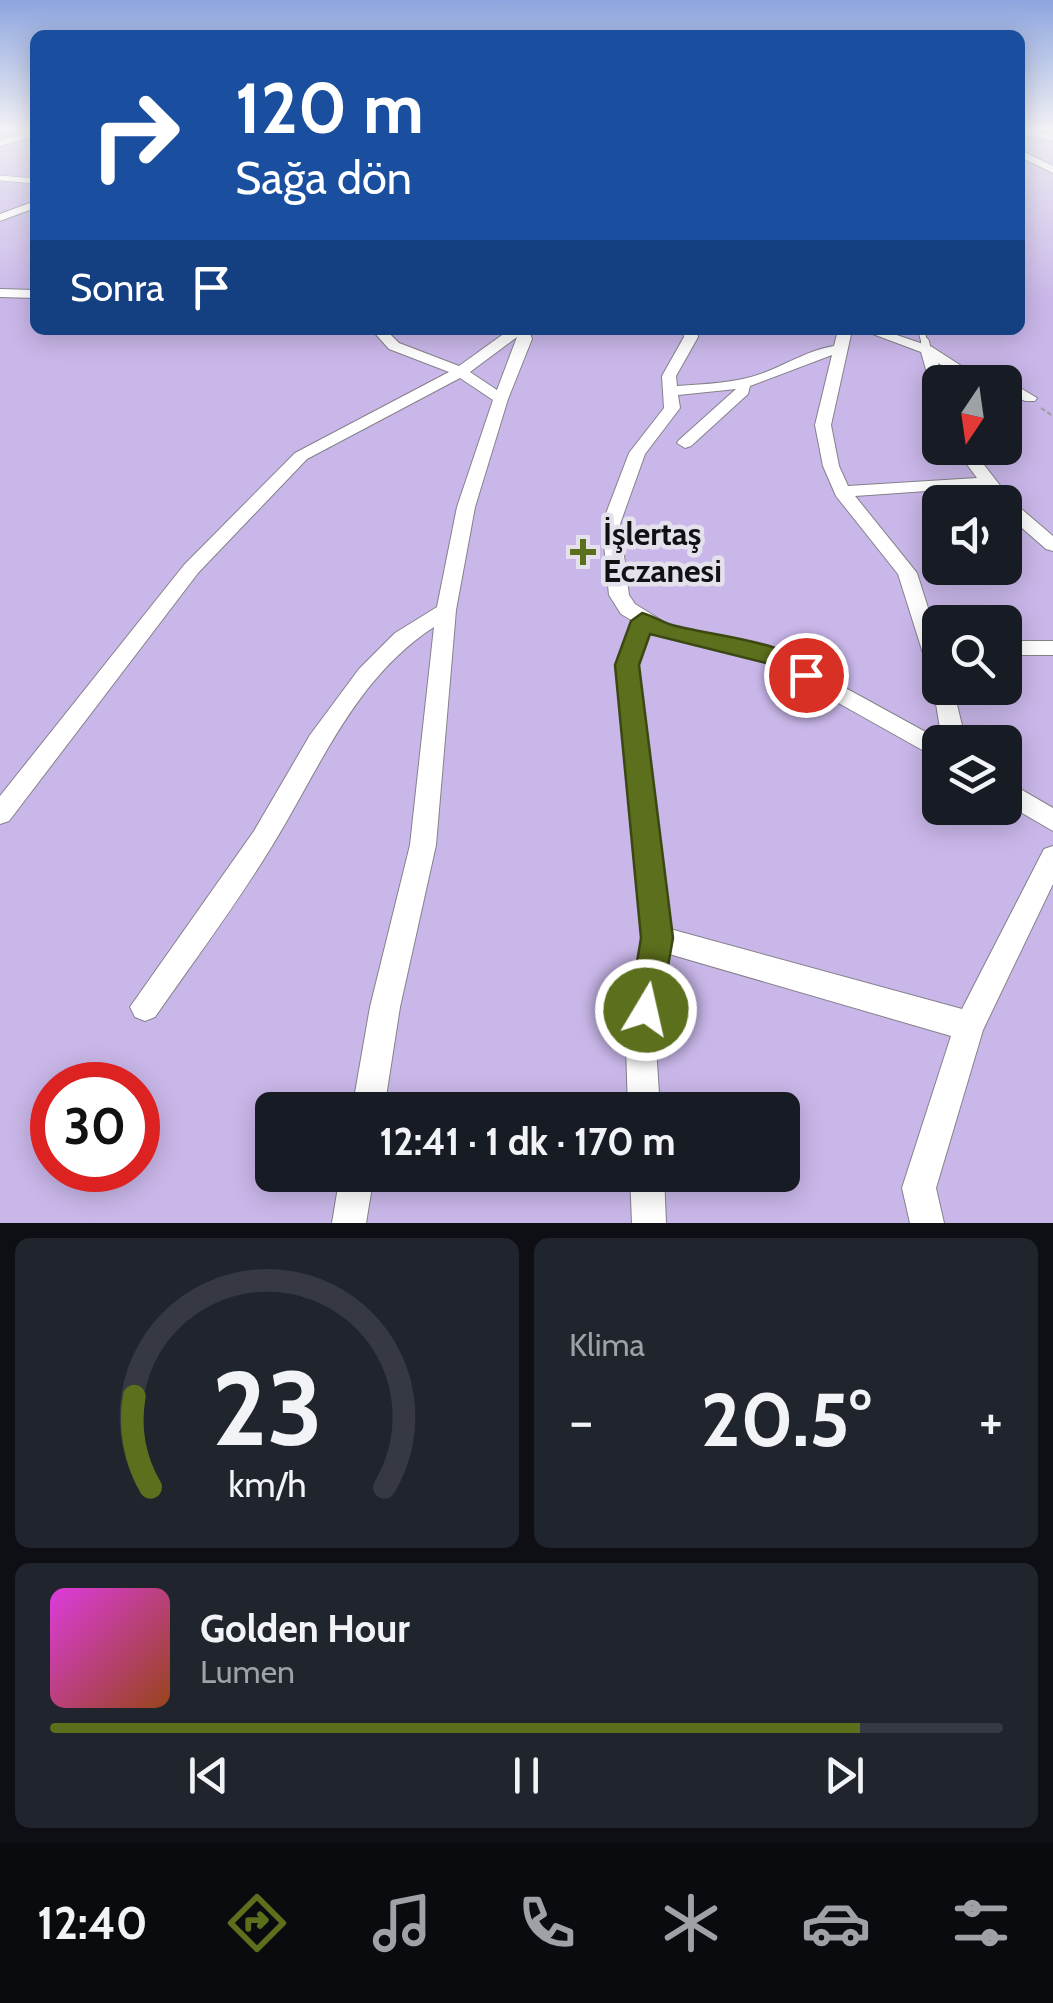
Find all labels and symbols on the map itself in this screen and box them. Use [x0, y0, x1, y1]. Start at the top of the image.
north arrow [922, 365, 1022, 465]
place label: İşlertaş Eczanesi [603, 514, 722, 590]
marker: İşlertaş Eczanesi [572, 541, 594, 563]
pin [764, 633, 849, 718]
position arrow [594, 958, 698, 1062]
speed limit sign: 30 [30, 1062, 160, 1192]

